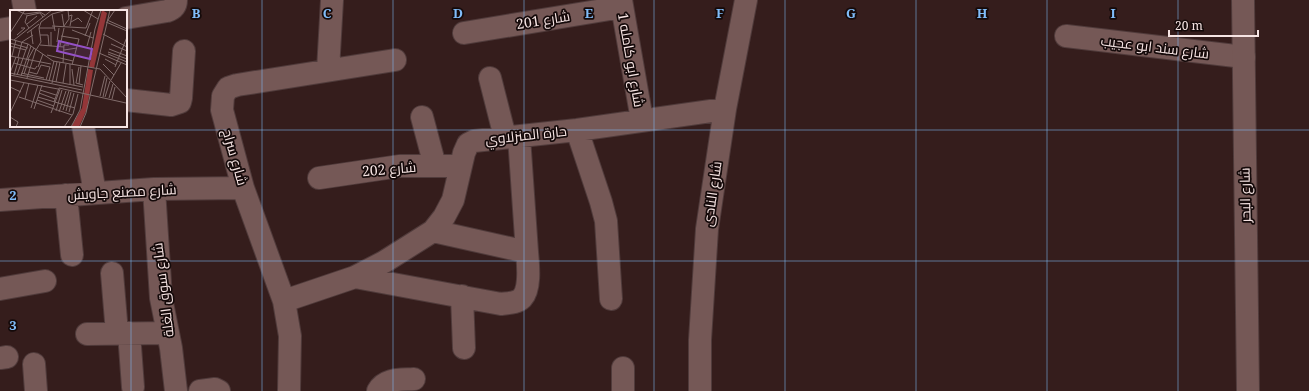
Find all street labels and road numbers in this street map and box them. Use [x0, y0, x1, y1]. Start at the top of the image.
street label: شارع 201 [515, 6, 571, 33]
street label: شارع ابو كامله 1 [614, 11, 649, 109]
street label: شارع سند ابو عجيب [1100, 30, 1210, 63]
street label: حارة المنزلاوي [484, 121, 568, 151]
street label: شارع سراج [218, 126, 253, 187]
street label: شارع 202 [361, 157, 417, 180]
street label: شارع النادى [698, 160, 726, 228]
street label: شارع البحر [1235, 167, 1254, 224]
street label: شارع مصنع جاويش [67, 179, 177, 204]
street label: شارع سوق الغلة [147, 242, 178, 338]

